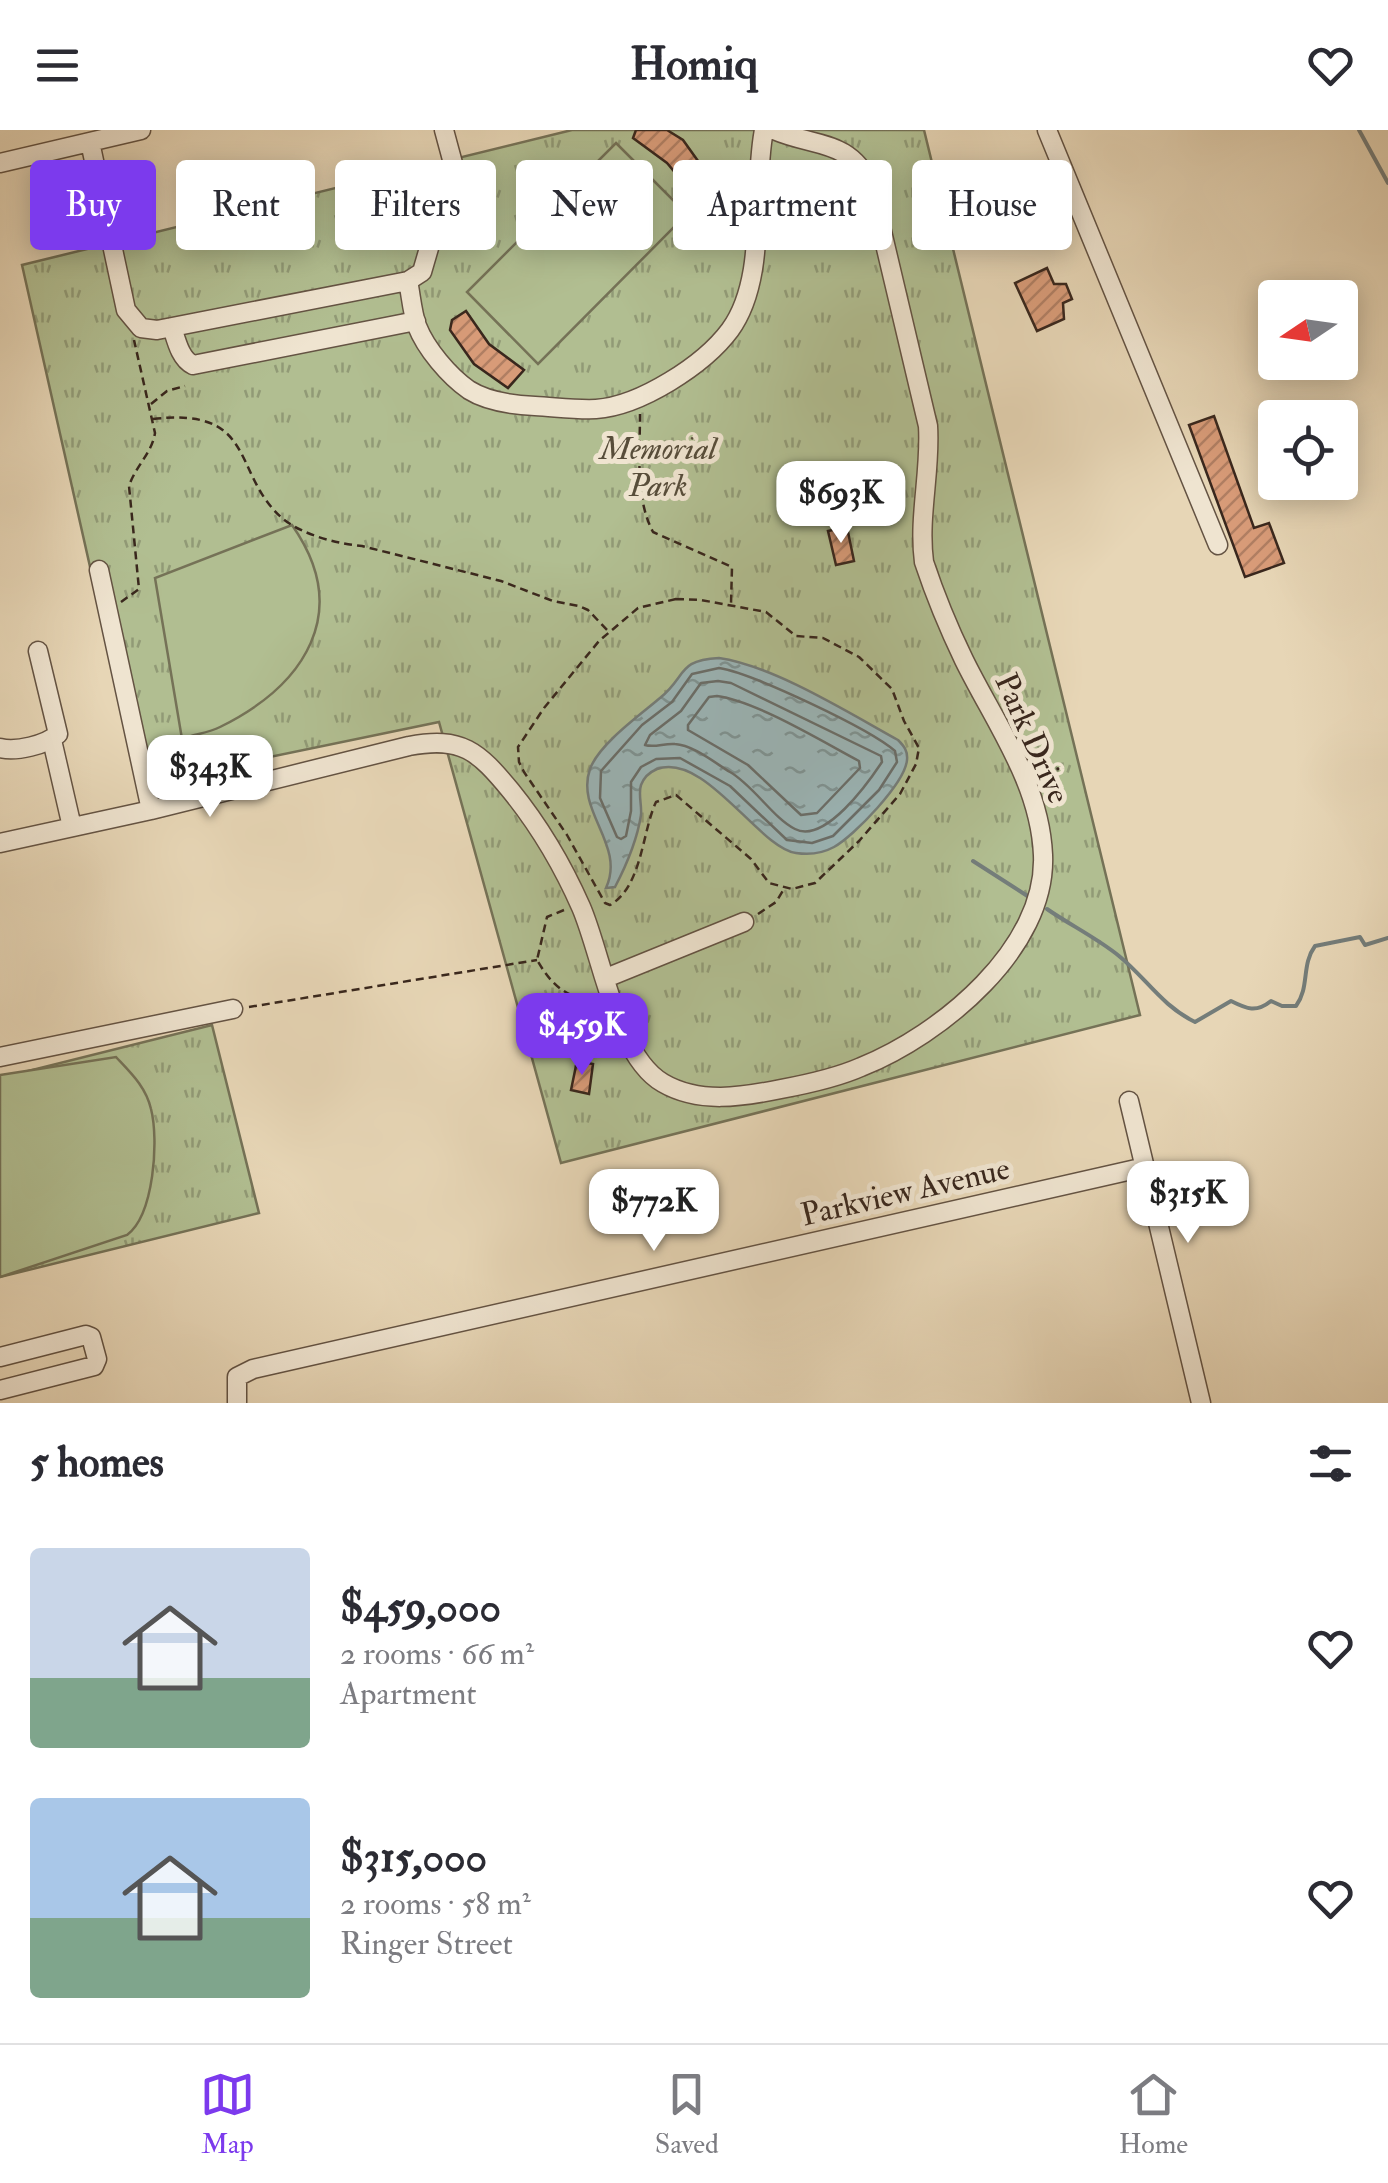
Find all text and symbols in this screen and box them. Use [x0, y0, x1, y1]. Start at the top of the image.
text: Homiq [630, 37, 758, 93]
icon: menu [30, 38, 85, 93]
icon: heart [1303, 38, 1358, 93]
chip: Buy [30, 160, 156, 250]
chip: Rent [176, 160, 315, 250]
chip: Filters [335, 160, 496, 250]
chip: New [516, 160, 653, 250]
chip: Apartment [673, 160, 892, 250]
chip: House [912, 160, 1072, 250]
north arrow [1258, 280, 1358, 380]
map controls [1258, 280, 1358, 500]
button: locate [1258, 400, 1358, 500]
park label: Memorial Park [598, 429, 719, 506]
pin: $693K [771, 461, 911, 546]
text: $693K [798, 473, 884, 513]
street label: Park Drive [986, 667, 1078, 810]
pin: $343K [140, 735, 280, 820]
text: $343K [169, 747, 251, 787]
pin: $459K [512, 993, 652, 1078]
text: $459K [538, 1005, 626, 1045]
street label: Parkview Avenue [797, 1149, 1013, 1235]
pin: $315K [1118, 1161, 1258, 1246]
pin: $772K [584, 1169, 724, 1254]
text: $315K [1149, 1173, 1227, 1213]
text: $772K [611, 1181, 697, 1221]
icon: filters [1303, 1436, 1358, 1491]
text: 5 homes [30, 1437, 164, 1489]
text: $459,000 [340, 1582, 501, 1634]
icon: home [110, 1588, 230, 1708]
icon: heart [1303, 1621, 1358, 1676]
text: 2 rooms · 66 m² [340, 1634, 534, 1674]
text: Apartment [340, 1674, 477, 1714]
text: $315,000 [340, 1832, 487, 1884]
icon: home [110, 1838, 230, 1958]
icon: heart [1303, 1871, 1358, 1926]
text: 2 rooms · 58 m² [340, 1884, 531, 1924]
text: Ringer Street [340, 1924, 513, 1964]
tab: Map [200, 2067, 255, 2162]
tab: Saved [655, 2067, 719, 2162]
tab: Home [1119, 2067, 1188, 2162]

